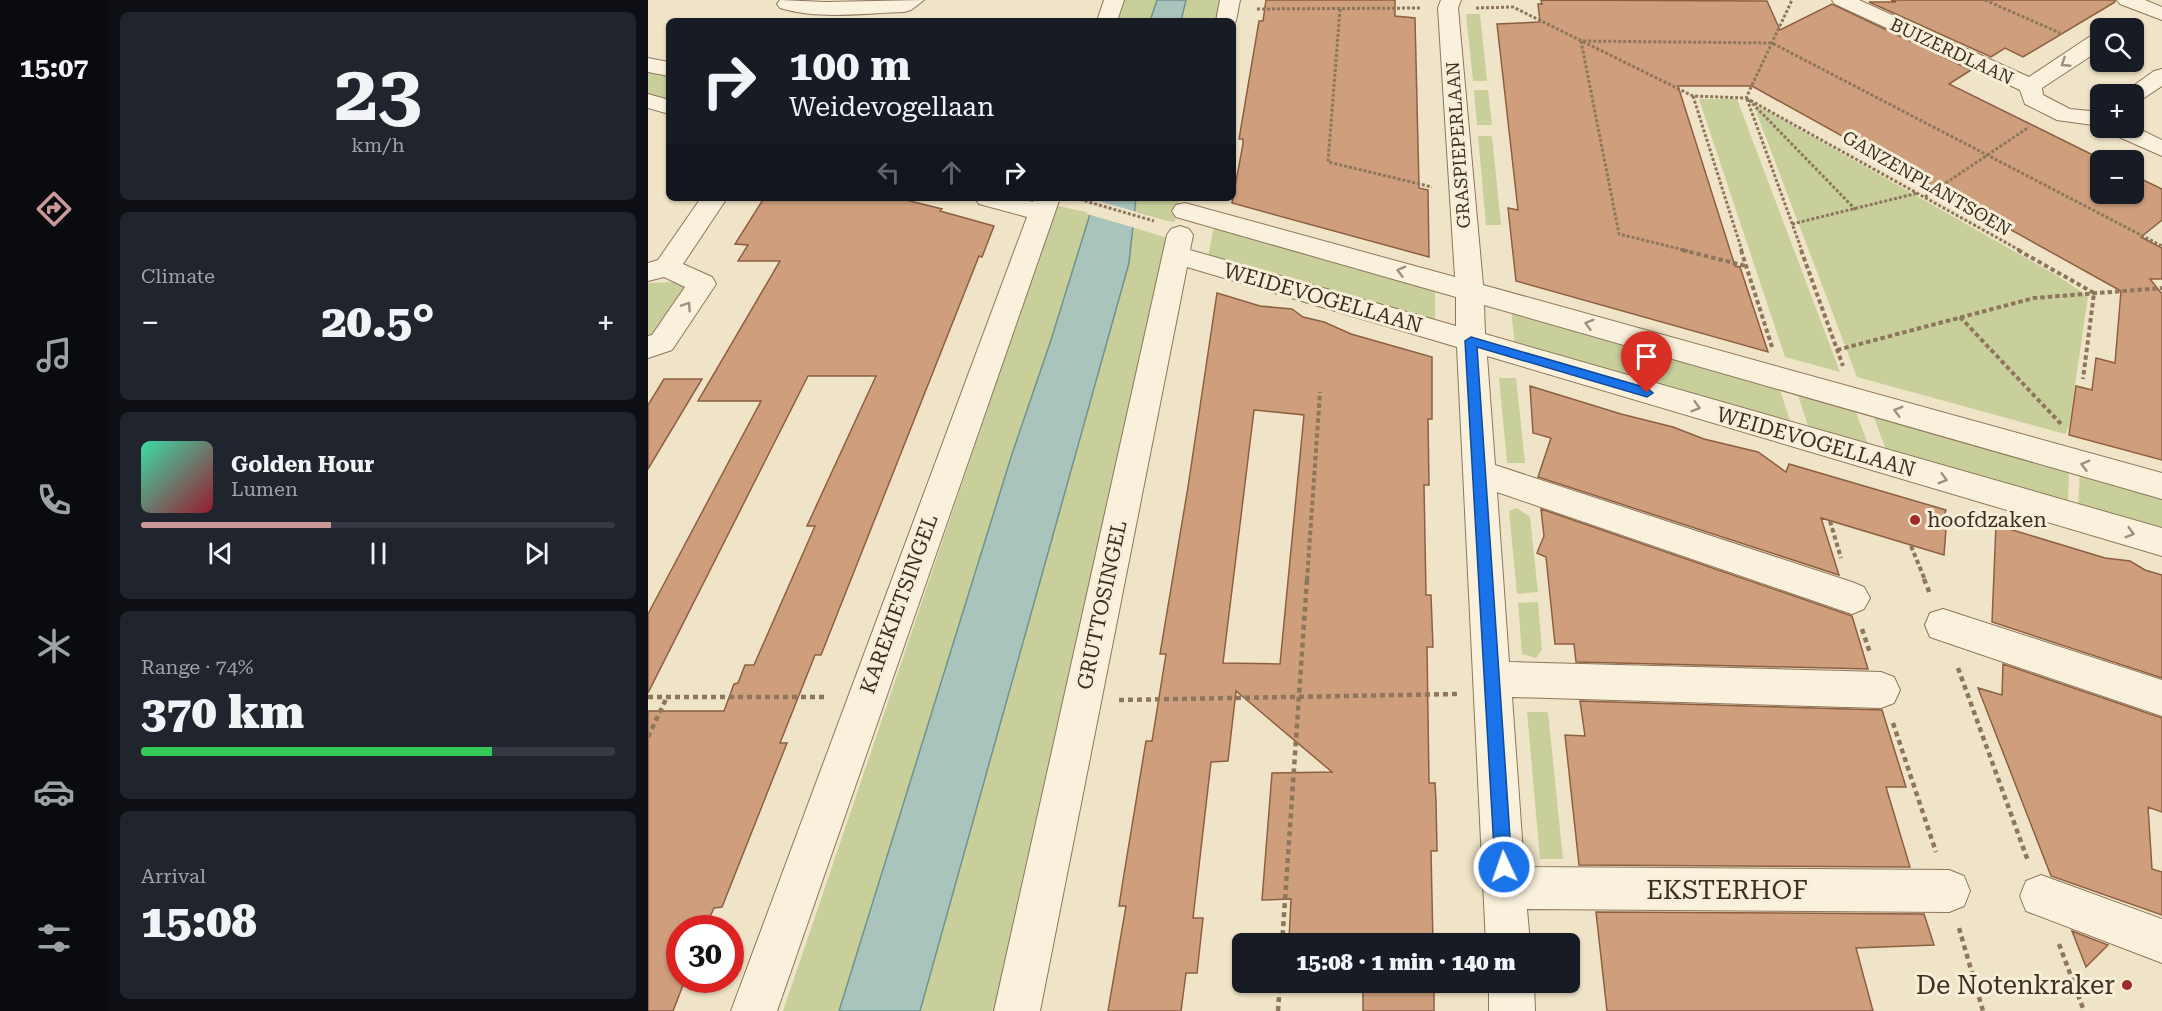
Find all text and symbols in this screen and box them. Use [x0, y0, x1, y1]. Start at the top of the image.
street label: BUIZERDLAAN [1887, 13, 2017, 89]
map controls [2090, 18, 2144, 204]
button: search [2090, 18, 2144, 72]
text: 100 m [789, 41, 911, 90]
icon: right [690, 42, 768, 120]
text: 23 [334, 48, 422, 139]
text: 15:07 [20, 52, 88, 84]
one-way arrow [2061, 56, 2072, 67]
street label: GRASPIEPERLAAN [1442, 61, 1474, 229]
button: + [2090, 84, 2144, 138]
text: Weidevogellaan [789, 91, 994, 123]
street label: GANZENPLANTSOEN [1839, 126, 2015, 240]
text: km/h [351, 133, 405, 157]
button: − [2090, 150, 2144, 204]
icon: left [872, 156, 905, 189]
icon: ahead [935, 156, 968, 189]
icon: right [998, 156, 1031, 189]
icon: directions [33, 188, 75, 230]
street label: WEIDEVOGELLAAN [1221, 258, 1425, 338]
text: Climate [141, 264, 215, 288]
one-way arrow [1396, 266, 1407, 278]
text: 20.5° [321, 295, 435, 348]
one-way arrow [679, 302, 690, 313]
text: − [141, 303, 159, 342]
text: + [597, 303, 615, 342]
one-way arrow [1584, 319, 1595, 331]
pin [1621, 331, 1672, 393]
icon: music [33, 334, 75, 376]
icon: arrive [1630, 340, 1663, 373]
one-way arrow [1690, 400, 1700, 412]
street label: WEIDEVOGELLAAN [1714, 402, 1918, 482]
one-way arrow [1893, 406, 1904, 418]
text: Golden Hour [231, 452, 374, 477]
one-way arrow [2080, 459, 2090, 472]
one-way arrow [1937, 472, 1948, 484]
text: Lumen [231, 477, 298, 501]
icon: phone [33, 479, 75, 521]
place label: hoofdzaken [1927, 508, 2047, 532]
street label: KAREKIETSINGEL [855, 511, 943, 697]
marker: hoofdzaken [1908, 513, 1922, 527]
street label: GRUTTOSINGEL [1072, 518, 1132, 692]
one-way arrow [2125, 526, 2135, 538]
icon: previous [204, 537, 237, 570]
icon: pause [362, 537, 395, 570]
icon: next [520, 537, 553, 570]
icon: climate [33, 625, 75, 667]
text: Range · 74% [141, 655, 253, 679]
text: 370 km [141, 686, 304, 739]
icon: car [33, 771, 75, 813]
position arrow [1472, 835, 1536, 899]
text: Arrival [141, 864, 206, 888]
street label: EKSTERHOF [1646, 875, 1808, 905]
text: 15:08 [141, 895, 257, 948]
speed limit sign: 30 [666, 915, 744, 993]
icon: filters [33, 917, 75, 959]
text: 15:08 · 1 min · 140 m [1296, 950, 1516, 975]
place label: De Notenkraker [1916, 970, 2115, 1000]
marker: De Notenkraker [2120, 978, 2134, 992]

